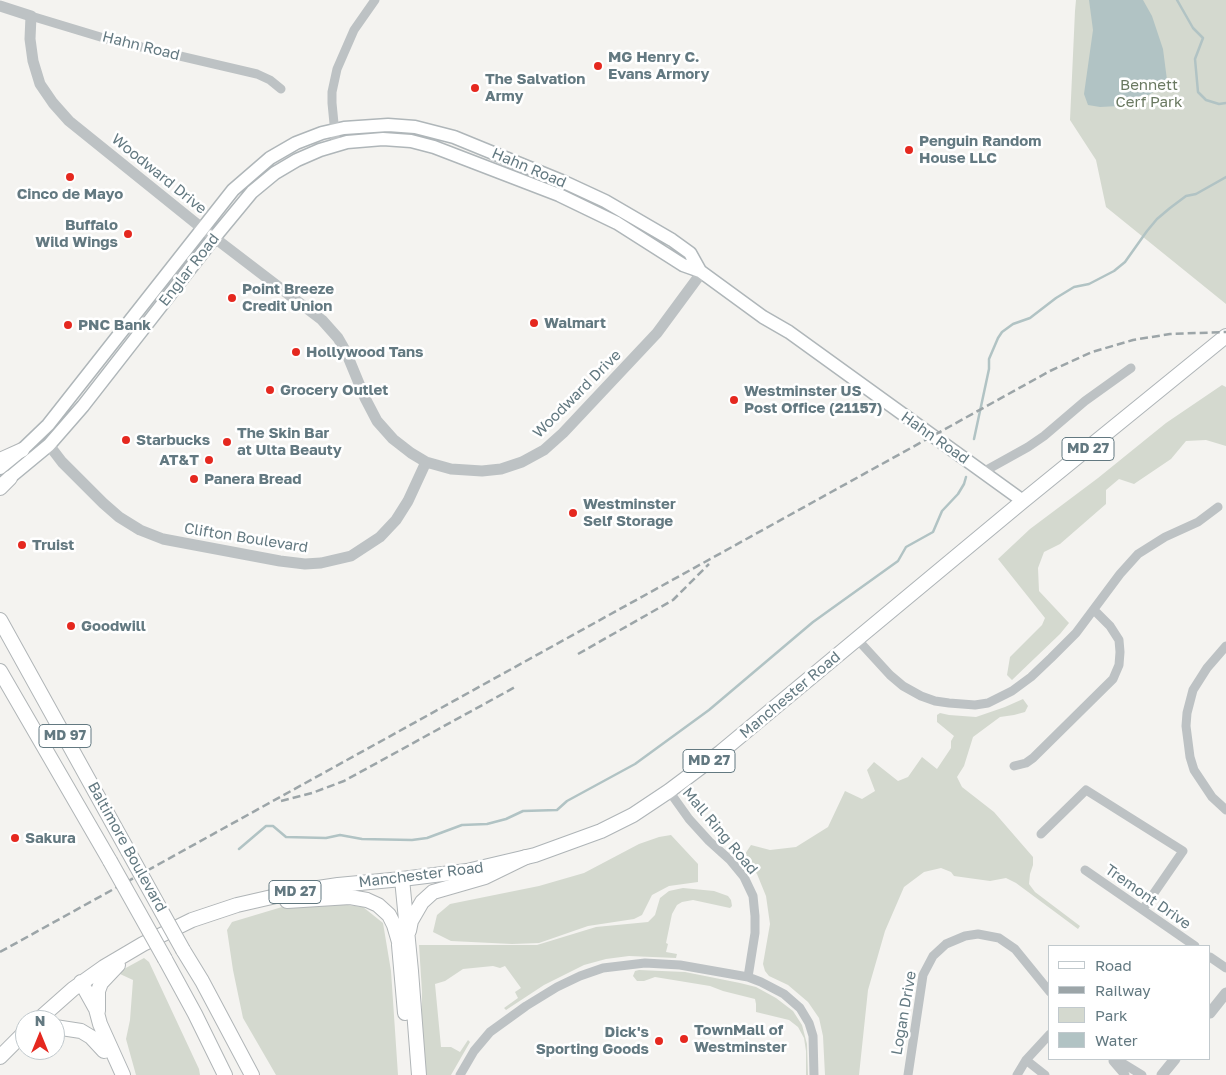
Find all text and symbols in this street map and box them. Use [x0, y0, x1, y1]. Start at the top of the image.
street label: Hahn Road [101, 28, 181, 64]
place label: MG Henry C. Evans Armory [608, 48, 709, 83]
marker: MG Henry C. Evans Armory [592, 60, 604, 72]
place label: The Salvation Army [485, 70, 585, 105]
park label: Bennett Cerf Park [1116, 76, 1182, 111]
marker: The Salvation Army [469, 82, 481, 94]
street label: Woodward Drive [108, 130, 210, 218]
place label: Penguin Random House LLC [919, 132, 1041, 167]
street label: Hahn Road [489, 144, 569, 192]
marker: Penguin Random House LLC [903, 144, 915, 156]
marker: Cinco de Mayo [64, 171, 76, 183]
place label: Cinco de Mayo [17, 185, 123, 203]
place label: Buffalo Wild Wings [35, 216, 118, 251]
marker: Buffalo Wild Wings [122, 228, 134, 240]
street label: Englar Road [155, 230, 223, 310]
place label: Point Breeze Credit Union [242, 280, 334, 315]
marker: Point Breeze Credit Union [226, 292, 238, 304]
place label: Walmart [544, 314, 606, 332]
place label: PNC Bank [78, 316, 151, 334]
marker: Walmart [528, 317, 540, 329]
marker: PNC Bank [62, 319, 74, 331]
place label: Hollywood Tans [306, 343, 424, 361]
marker: Hollywood Tans [290, 346, 302, 358]
street label: Woodward Drive [529, 346, 625, 442]
place label: Grocery Outlet [280, 381, 388, 399]
place label: Westminster US Post Office (21157) [744, 382, 882, 417]
marker: Grocery Outlet [264, 384, 276, 396]
marker: Westminster US Post Office (21157) [728, 394, 740, 406]
street label: Hahn Road [898, 408, 972, 468]
place label: The Skin Bar at Ulta Beauty [237, 424, 342, 459]
place label: Starbucks [136, 431, 210, 449]
marker: Starbucks [120, 434, 132, 446]
marker: The Skin Bar at Ulta Beauty [221, 436, 233, 448]
road number: MD 27 [1062, 438, 1114, 460]
place label: AT&T [159, 451, 199, 469]
marker: AT&T [203, 454, 215, 466]
place label: Panera Bread [204, 470, 302, 488]
marker: Panera Bread [188, 473, 200, 485]
place label: Westminster Self Storage [583, 495, 676, 530]
marker: Westminster Self Storage [567, 507, 579, 519]
street label: Clifton Boulevard [183, 519, 309, 557]
place label: Truist [32, 536, 74, 554]
marker: Truist [16, 539, 28, 551]
place label: Goodwill [81, 617, 146, 635]
marker: Goodwill [65, 620, 77, 632]
street label: Manchester Road [736, 648, 844, 742]
road number: MD 97 [39, 724, 91, 748]
road number: MD 27 [683, 749, 735, 772]
street label: Baltimore Boulevard [84, 779, 170, 915]
street label: Mall Ring Road [678, 784, 762, 878]
place label: Sakura [25, 829, 76, 847]
marker: Sakura [9, 832, 21, 844]
street label: Manchester Road [358, 858, 484, 892]
street label: Tremont Drive [1102, 861, 1194, 933]
road number: MD 27 [269, 880, 321, 904]
legend [1048, 945, 1211, 1060]
text: Road [1095, 956, 1132, 974]
street label: Logan Drive [888, 969, 920, 1057]
text: Railway [1095, 981, 1151, 999]
text: Park [1095, 1006, 1127, 1024]
north arrow [15, 1010, 65, 1060]
text: N [35, 1012, 45, 1029]
place label: TownMall of Westminster [694, 1021, 787, 1056]
place label: Dick's Sporting Goods [536, 1023, 649, 1058]
text: Water [1095, 1031, 1138, 1049]
marker: TownMall of Westminster [678, 1033, 690, 1045]
marker: Dick's Sporting Goods [653, 1035, 665, 1047]

